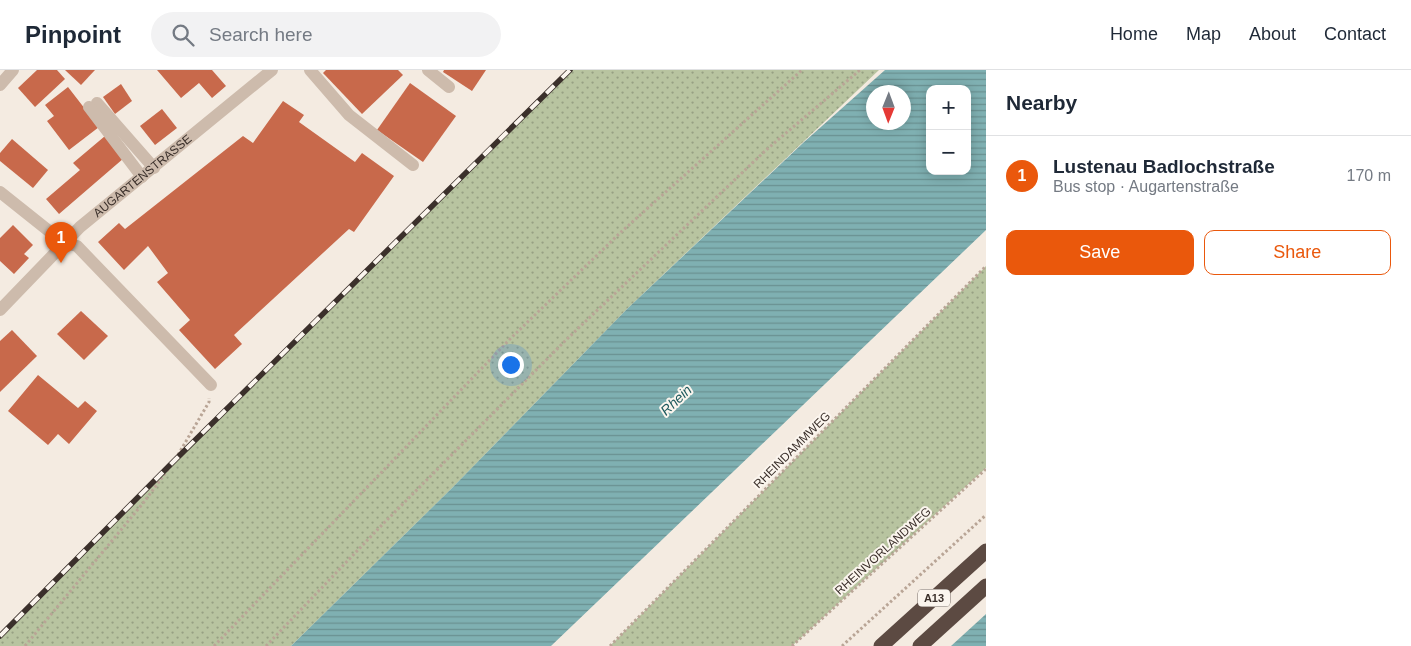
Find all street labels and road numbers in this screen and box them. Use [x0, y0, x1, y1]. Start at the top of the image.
street label: AUGARTENSTRASSE [91, 132, 194, 220]
street label: RHEINDAMMWEG [751, 409, 833, 491]
street label: RHEINVORLANDWEG [832, 504, 934, 598]
road number: A13 [918, 590, 950, 606]

